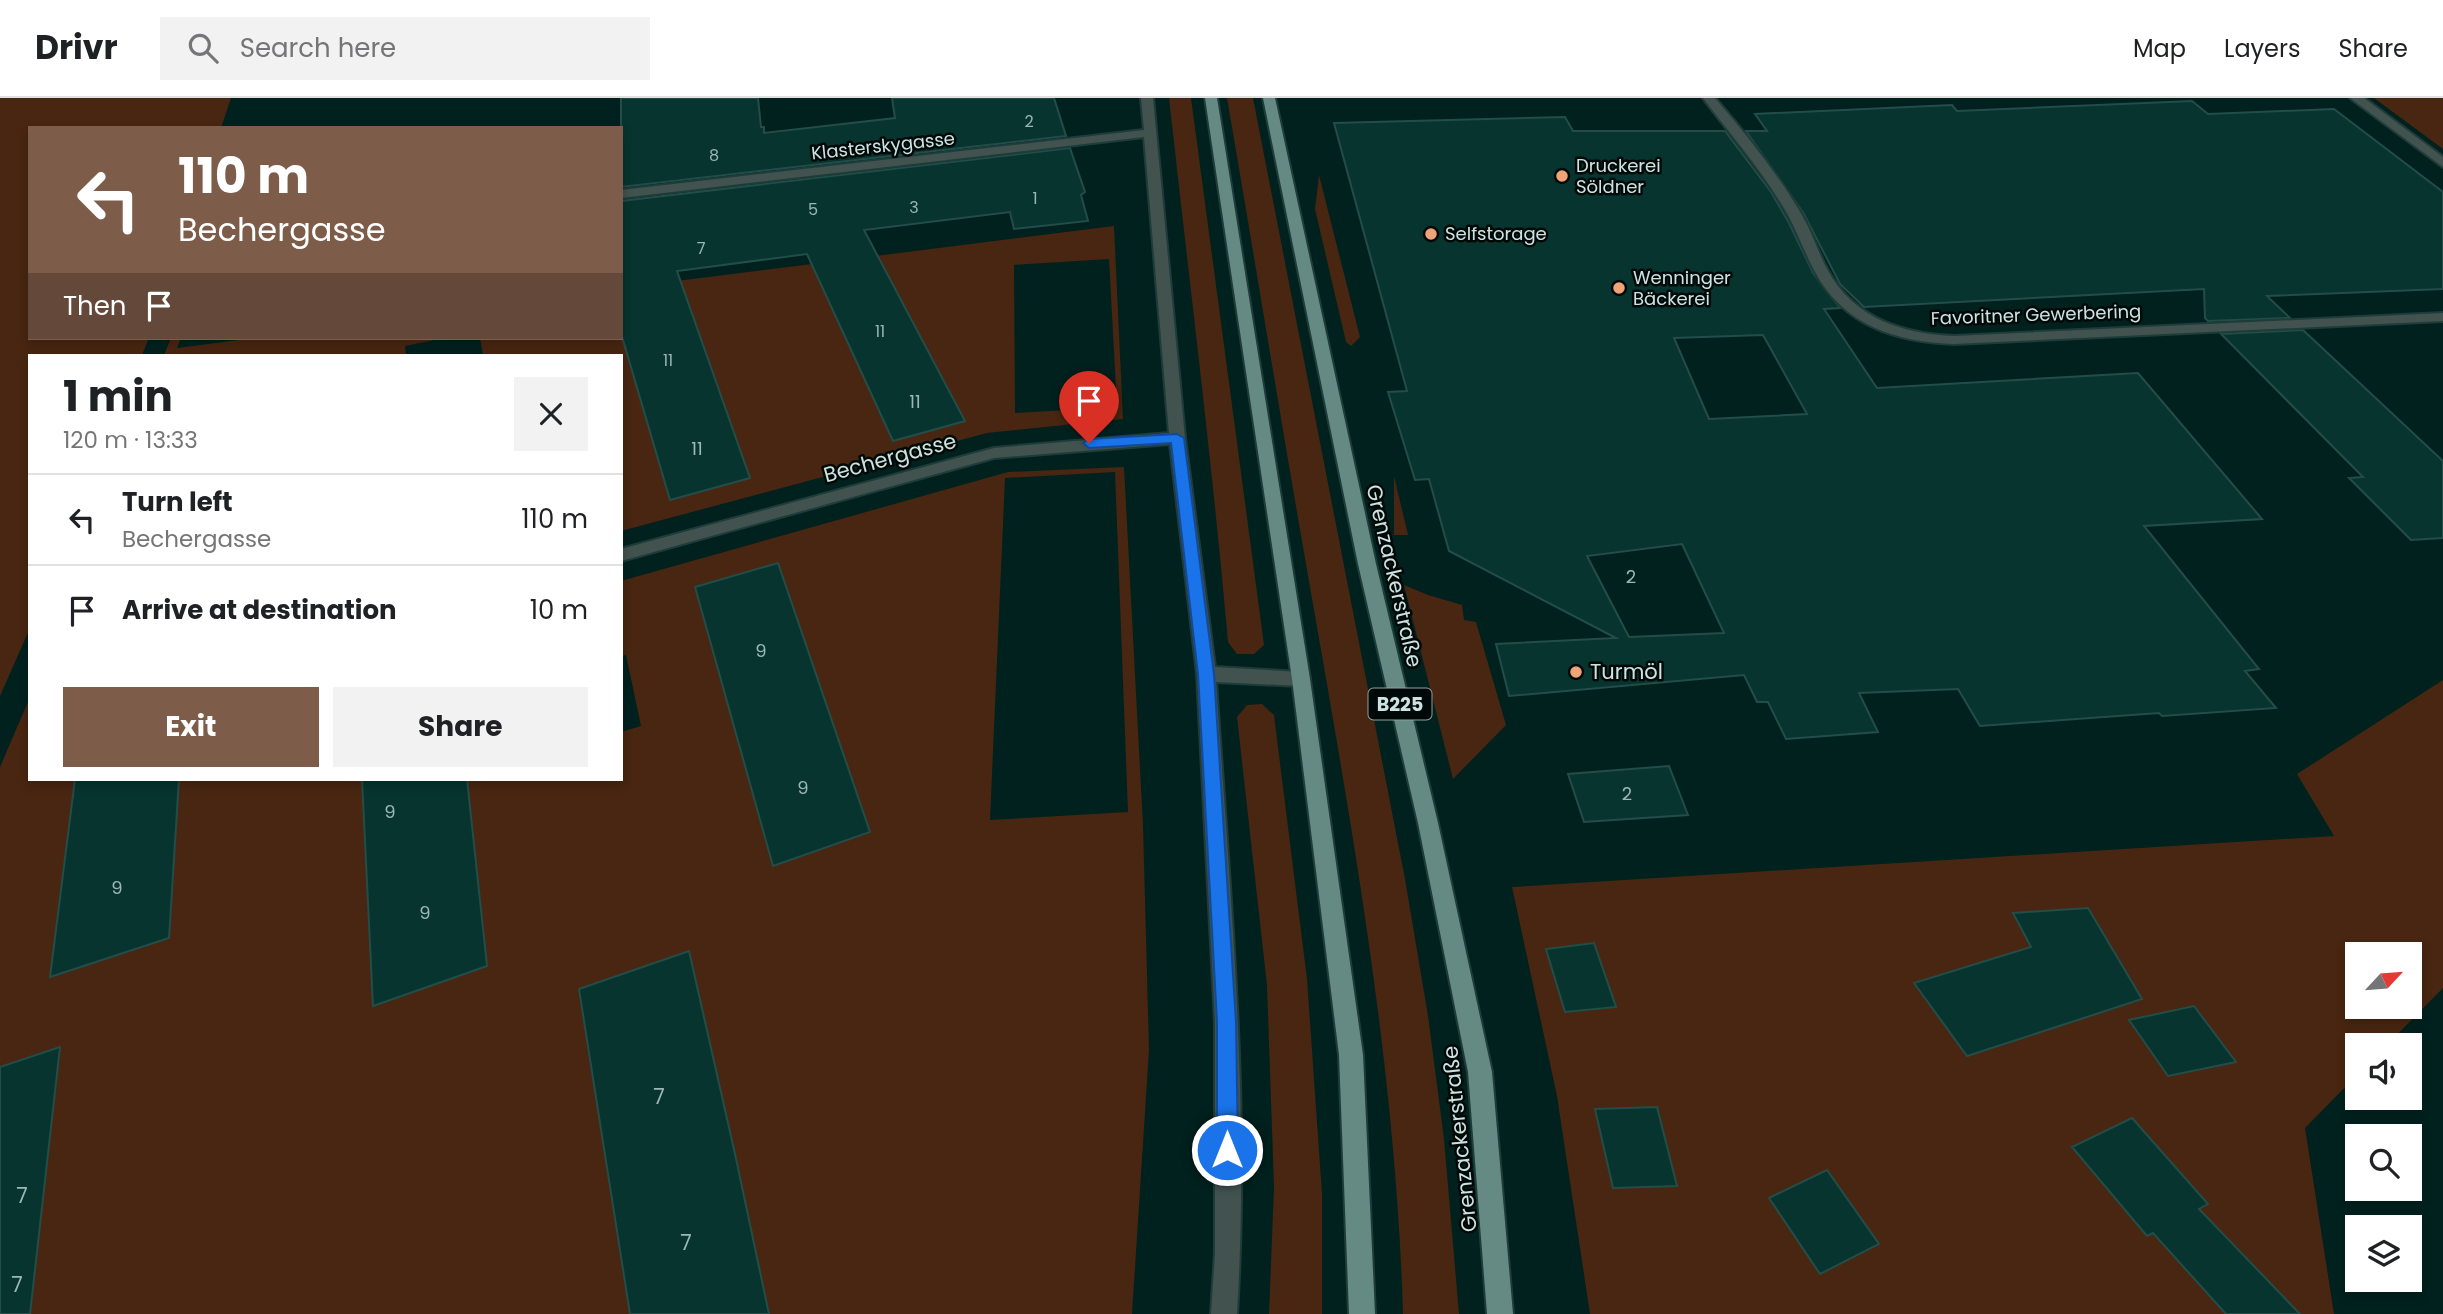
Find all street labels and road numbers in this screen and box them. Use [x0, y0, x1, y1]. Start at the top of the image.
street label: Klasterskygasse [810, 126, 956, 165]
street label: Favoritner Gewerbering [1930, 298, 2142, 331]
street label: Bechergasse [820, 426, 959, 489]
street label: Grenzackerstraße [1359, 482, 1430, 670]
road number: B225 [1368, 688, 1432, 720]
street label: Grenzackerstraße [1435, 1045, 1484, 1233]

